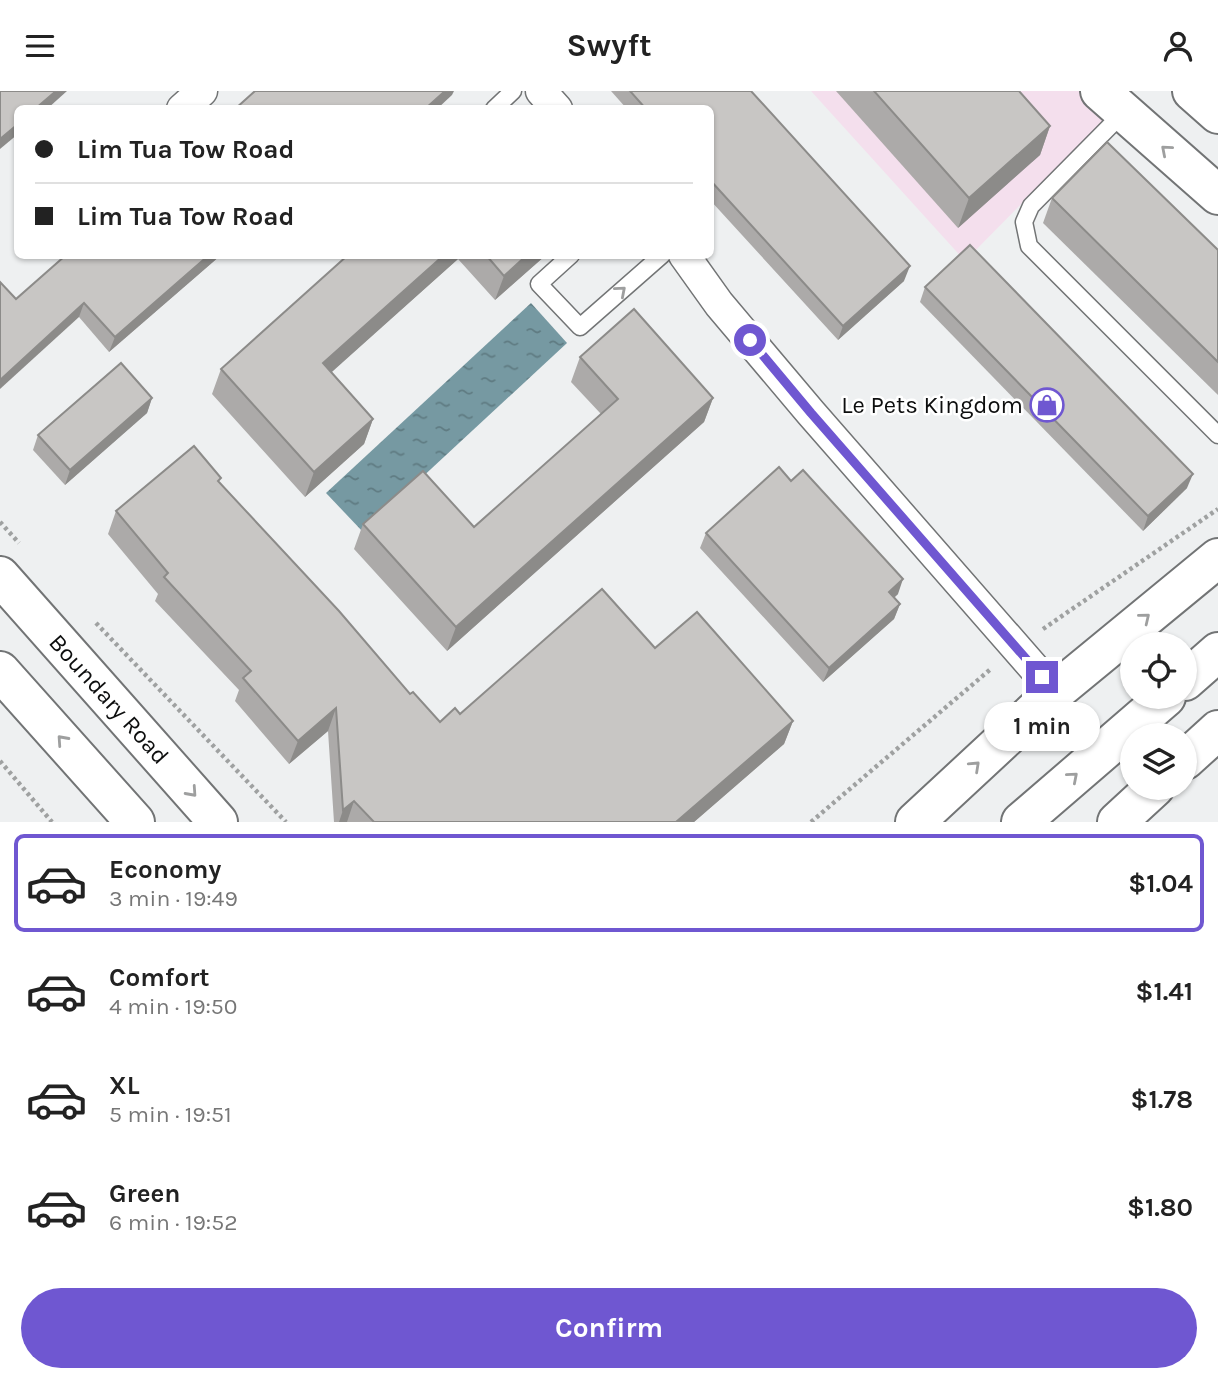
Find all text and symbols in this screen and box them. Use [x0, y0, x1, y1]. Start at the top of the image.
icon: menu [21, 27, 59, 65]
text: Swyft [566, 27, 652, 64]
icon: person [1159, 27, 1197, 65]
text: Lim Tua Tow Road [77, 134, 294, 165]
one-way arrow [1162, 146, 1175, 158]
text: Lim Tua Tow Road [77, 201, 294, 232]
one-way arrow [613, 287, 626, 299]
route start [734, 324, 766, 356]
shop icon: Le Pets Kingdom [1028, 386, 1066, 424]
place label: Le Pets Kingdom [841, 391, 1023, 419]
one-way arrow [1138, 613, 1150, 626]
street label: Boundary Road [43, 628, 175, 770]
map controls [1120, 632, 1197, 800]
button: locate [1120, 632, 1197, 709]
route end [1026, 661, 1058, 693]
callout: 1 min [984, 701, 1100, 751]
text: 1 min [1013, 713, 1071, 740]
button: layers [1120, 723, 1197, 800]
one-way arrow [58, 735, 70, 748]
one-way arrow [967, 762, 980, 774]
one-way arrow [1065, 773, 1078, 785]
one-way arrow [184, 784, 196, 797]
icon: car [25, 852, 88, 915]
text: Economy [109, 854, 221, 885]
text: $1.04 [1128, 868, 1193, 899]
text: 3 min · 19:49 [109, 885, 238, 912]
icon: car [25, 960, 88, 1023]
text: Comfort [109, 962, 210, 993]
text: $1.41 [1135, 976, 1193, 1007]
text: 4 min · 19:50 [109, 993, 237, 1020]
icon: car [25, 1068, 88, 1131]
text: XL [109, 1070, 140, 1101]
text: $1.78 [1130, 1084, 1193, 1115]
text: 5 min · 19:51 [109, 1101, 232, 1128]
icon: car [25, 1176, 88, 1239]
text: Green [109, 1178, 181, 1209]
text: $1.80 [1127, 1192, 1193, 1223]
text: 6 min · 19:52 [109, 1209, 237, 1236]
button: Confirm [21, 1288, 1197, 1368]

